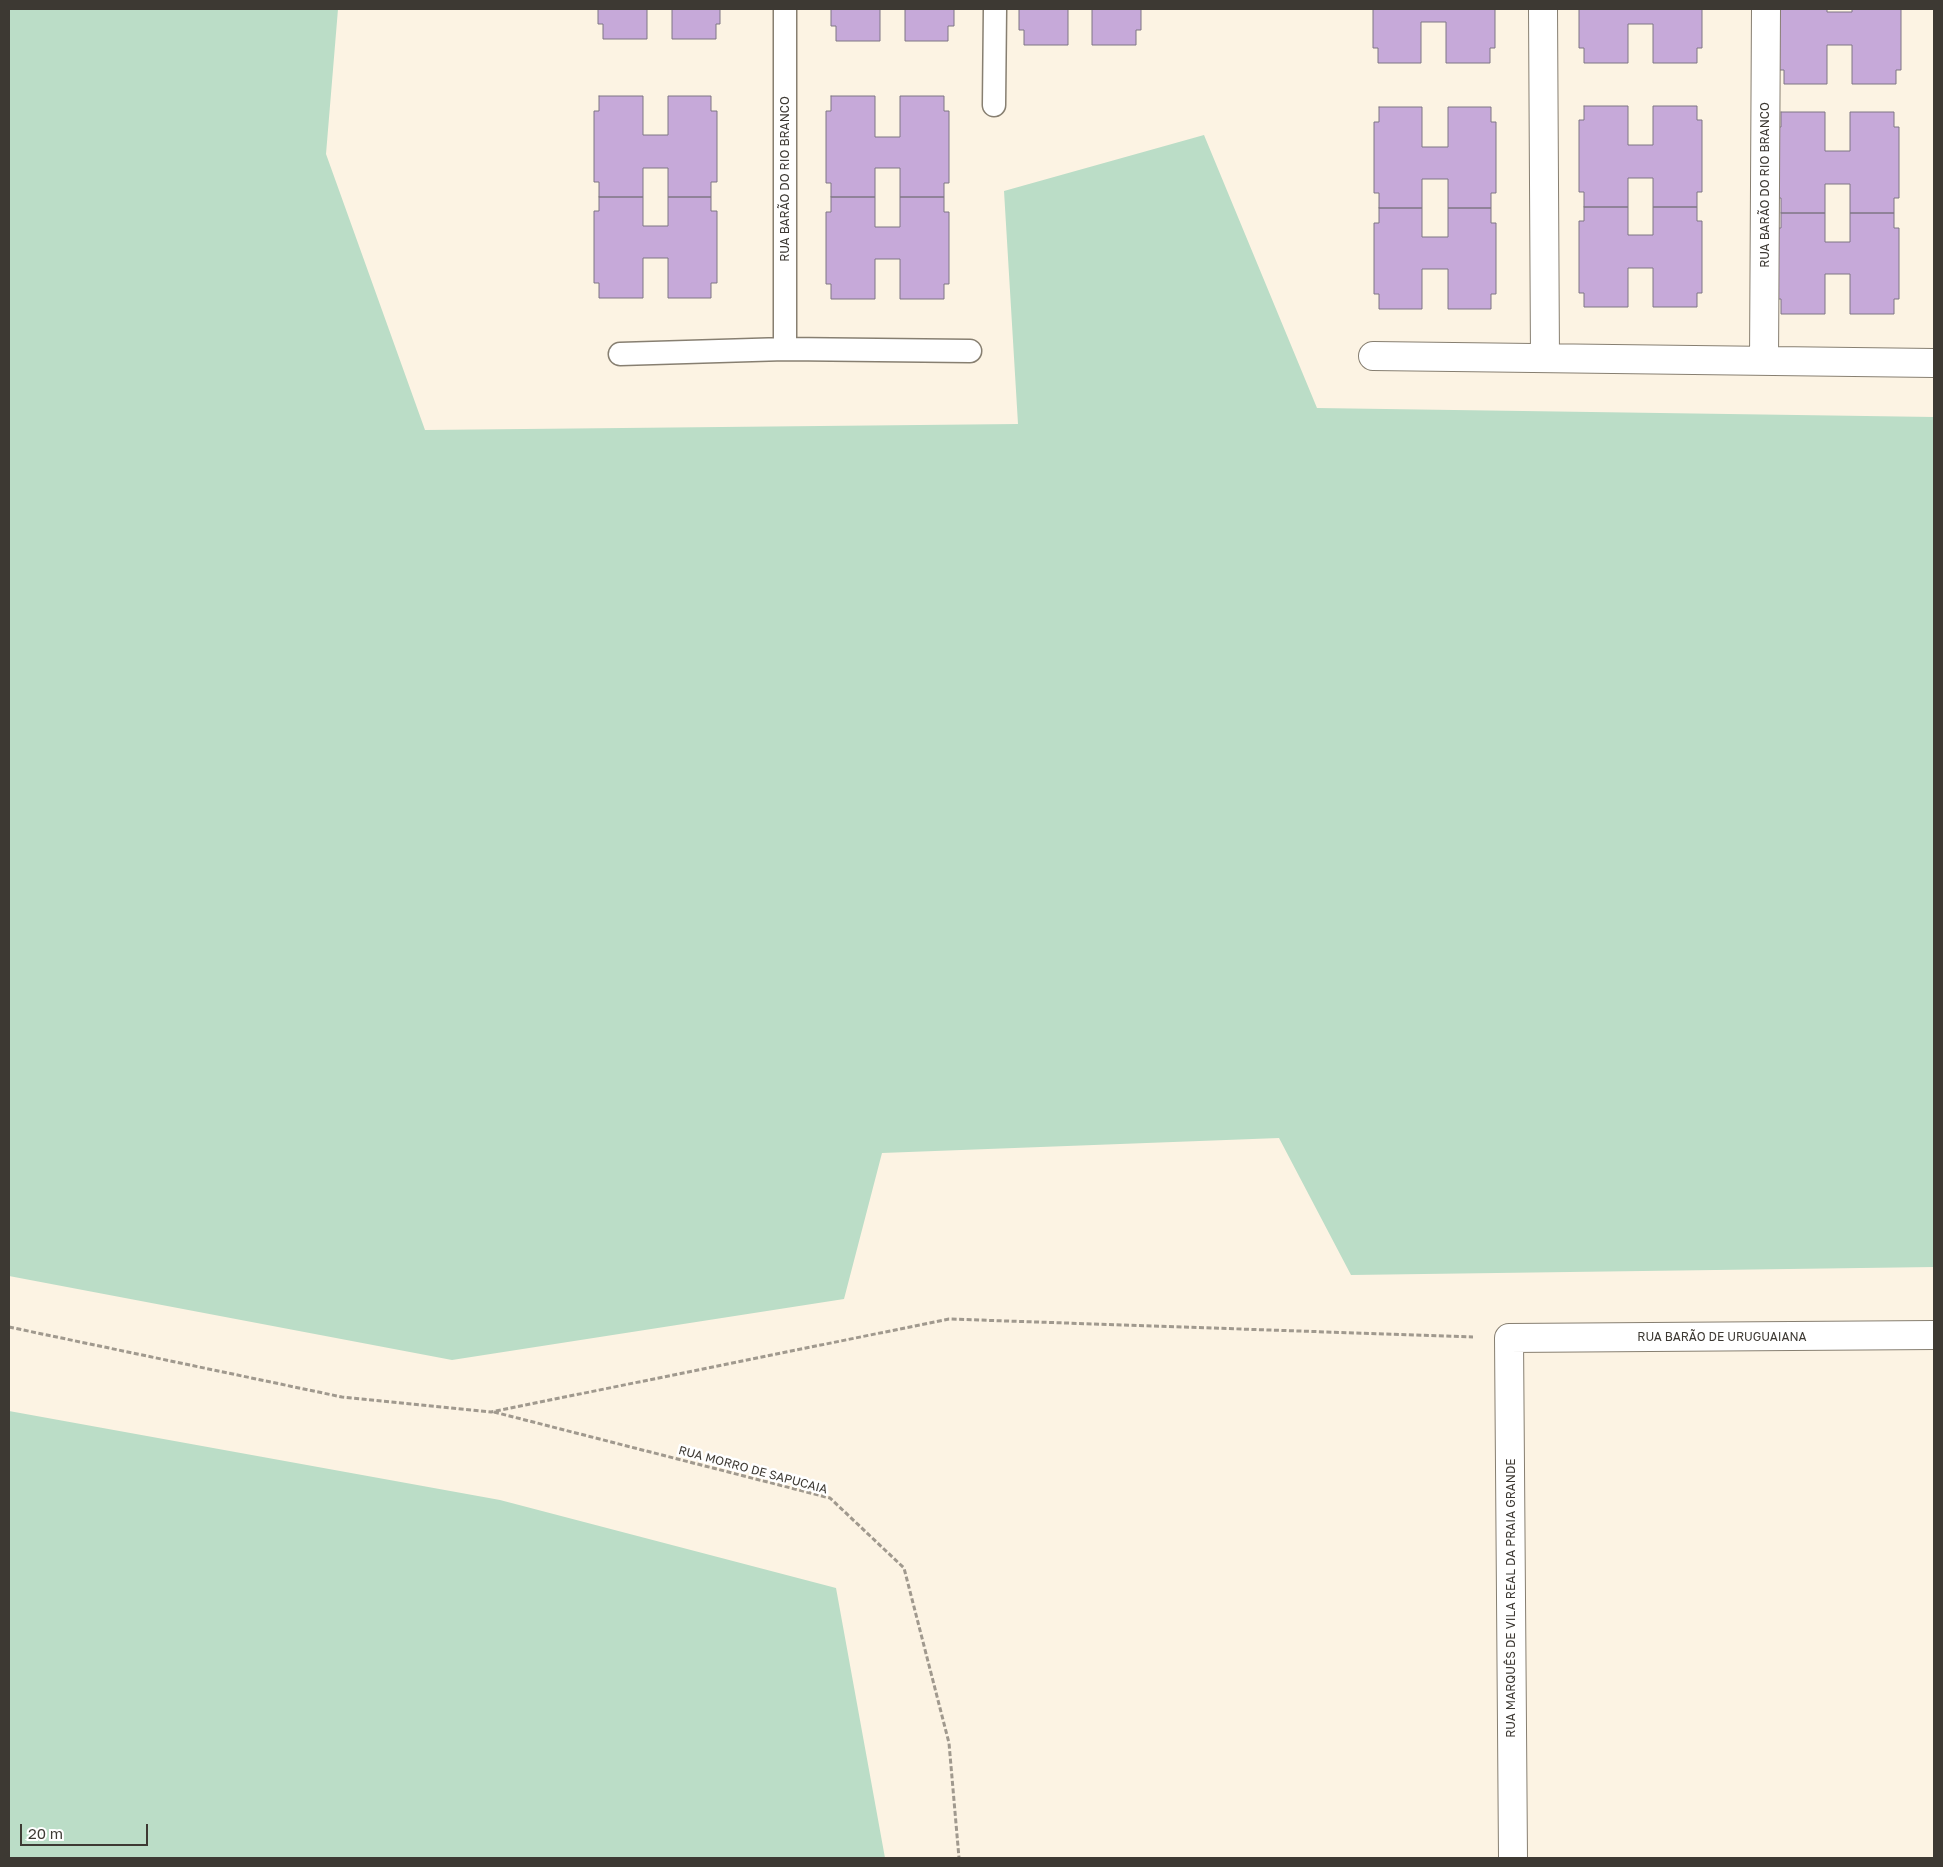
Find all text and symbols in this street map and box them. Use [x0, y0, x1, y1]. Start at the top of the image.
street label: RUA BARÃO DO RIO BRANCO [778, 96, 792, 262]
street label: RUA BARÃO DO RIO BRANCO [1758, 102, 1772, 268]
street label: RUA BARÃO DE URUGUAIANA [1637, 1330, 1807, 1344]
street label: RUA MORRO DE SAPUCAIA [677, 1443, 829, 1497]
street label: RUA MARQUÊS DE VILA REAL DA PRAIA GRANDE [1504, 1458, 1518, 1738]
scale bar [22, 1814, 150, 1846]
text: 20 m [28, 1824, 63, 1842]

